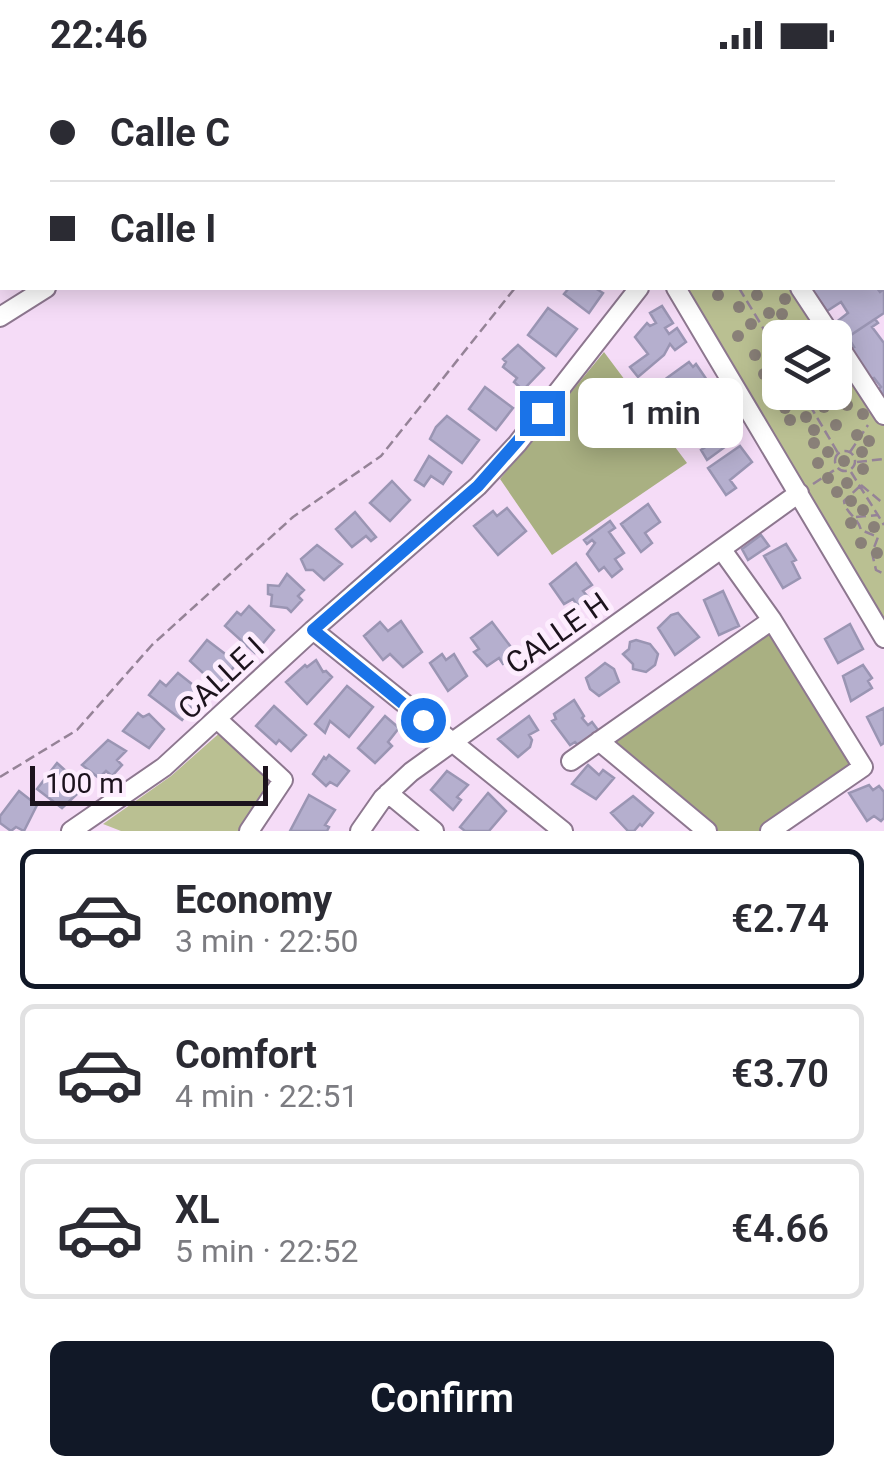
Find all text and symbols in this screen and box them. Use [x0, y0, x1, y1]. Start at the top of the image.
text: 22:46 [50, 13, 148, 57]
text: Calle C [110, 111, 230, 155]
text: Calle I [110, 207, 216, 251]
map controls [762, 320, 852, 410]
button: layers [762, 320, 852, 410]
callout: 1 min [577, 378, 742, 448]
route end [520, 391, 565, 436]
text: 1 min [620, 394, 701, 432]
street label: CALLE H [499, 585, 615, 681]
street label: CALLE I [171, 630, 271, 726]
route start [401, 698, 446, 743]
scale bar [30, 761, 268, 806]
text: 100 m [45, 767, 124, 800]
icon: car [55, 874, 145, 964]
text: Economy [175, 878, 332, 922]
text: €2.74 [731, 897, 829, 941]
text: 3 min · 22:50 [175, 922, 358, 960]
icon: car [55, 1029, 145, 1119]
text: Comfort [175, 1033, 317, 1077]
text: €3.70 [731, 1052, 829, 1096]
text: 4 min · 22:51 [175, 1077, 358, 1115]
icon: car [55, 1184, 145, 1274]
text: XL [175, 1188, 220, 1232]
text: €4.66 [731, 1207, 829, 1251]
text: 5 min · 22:52 [175, 1232, 358, 1270]
button: Confirm [50, 1341, 834, 1456]

